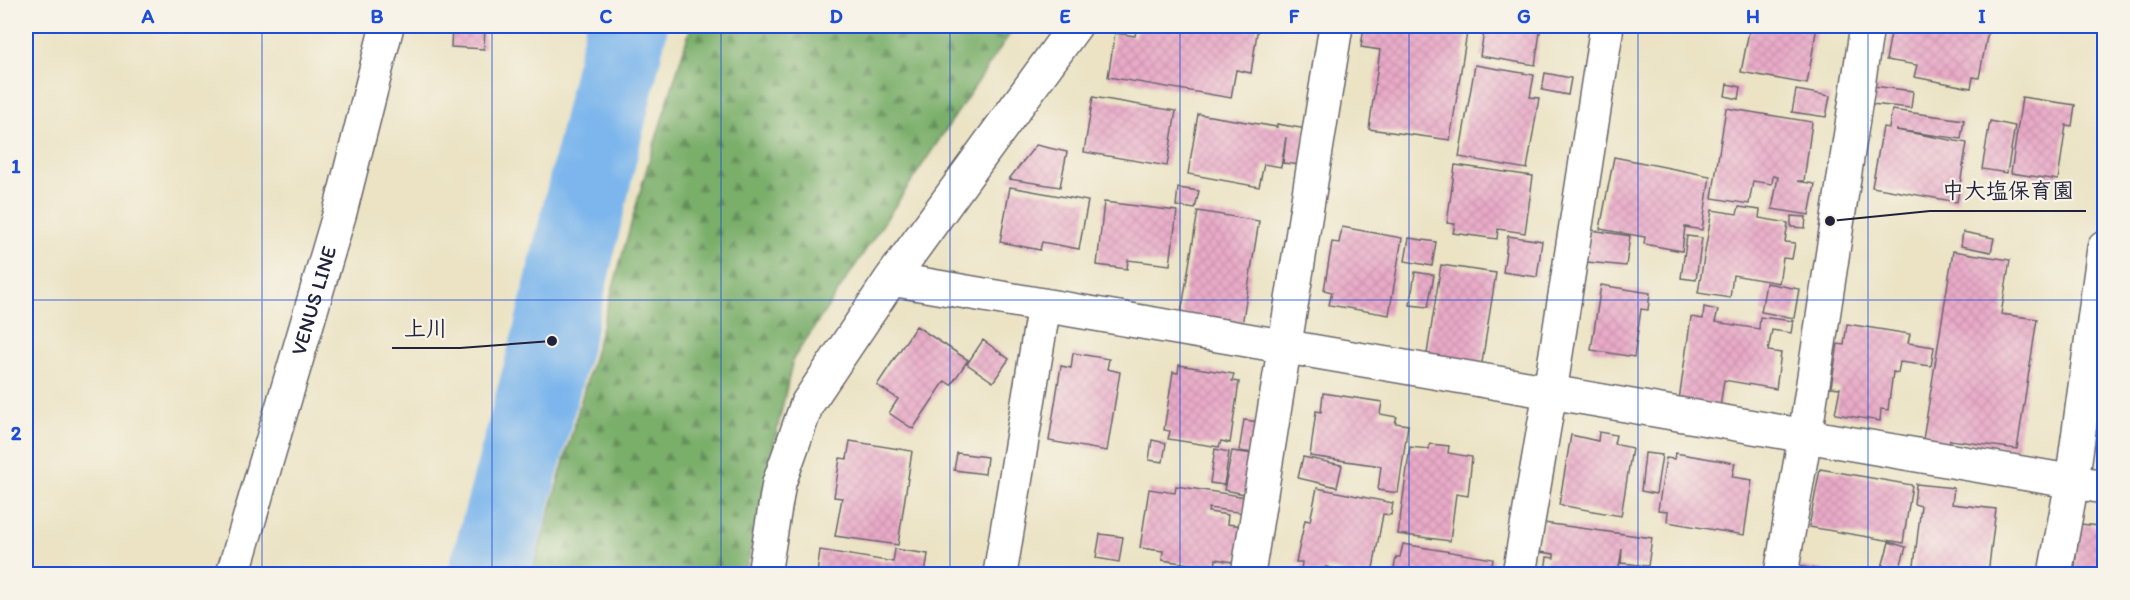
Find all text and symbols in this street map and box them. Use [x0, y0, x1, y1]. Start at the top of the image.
text: A [141, 4, 155, 28]
text: B [371, 4, 384, 28]
text: C [600, 4, 613, 28]
text: D [829, 4, 843, 28]
text: E [1059, 4, 1071, 28]
text: F [1289, 4, 1300, 28]
text: G [1517, 4, 1531, 28]
text: H [1746, 4, 1760, 28]
text: I [1978, 4, 1986, 28]
text: 1 [11, 154, 21, 178]
callout: 中大塩保育園 [1930, 171, 2086, 211]
text: 中大塩保育園 [1942, 177, 2074, 204]
street label: VENUS LINE [285, 243, 341, 358]
callout: 上川 [392, 308, 460, 348]
text: 上川 [404, 315, 448, 342]
text: 2 [11, 421, 22, 445]

